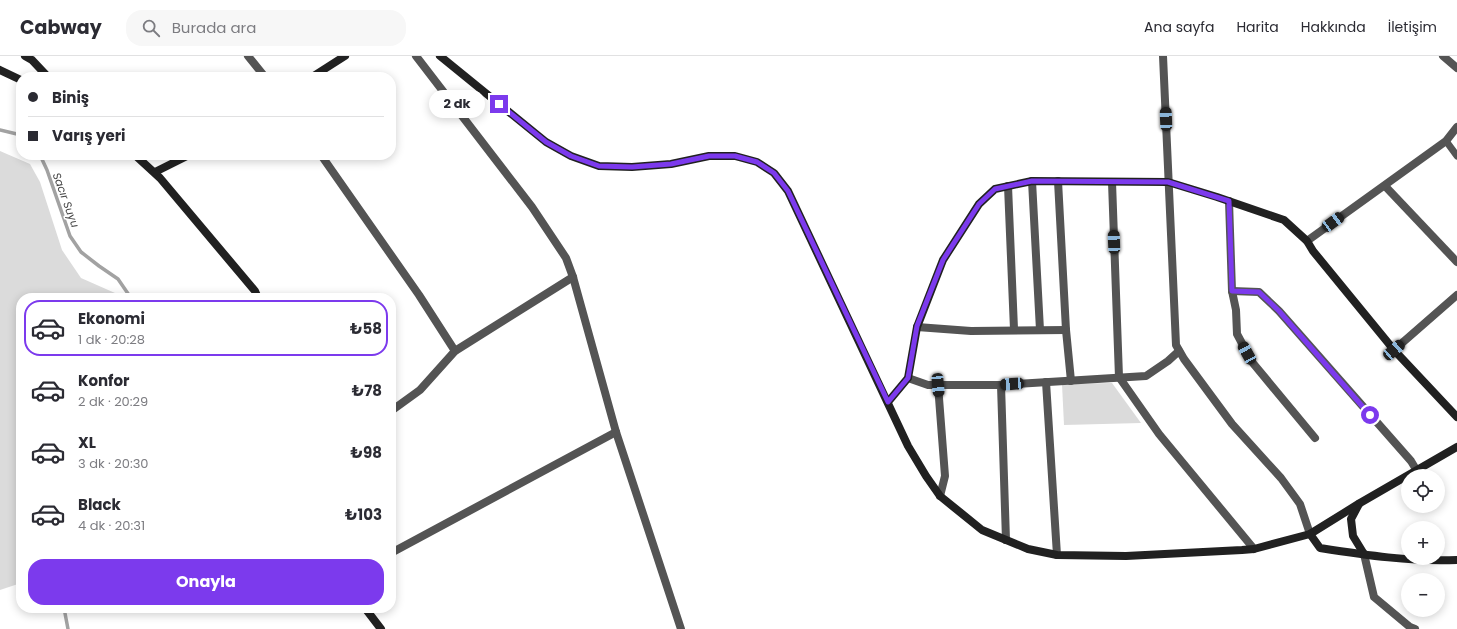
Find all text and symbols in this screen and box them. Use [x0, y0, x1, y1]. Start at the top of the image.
search box [126, 10, 406, 46]
text: Cabway [20, 14, 102, 41]
icon: search [140, 17, 162, 39]
text: Burada ara [172, 17, 256, 38]
text: Ana sayfa [1144, 17, 1214, 37]
text: Harita [1236, 17, 1279, 37]
text: Hakkında [1301, 17, 1366, 37]
text: İletişim [1388, 17, 1437, 37]
text: Biniş [52, 87, 89, 108]
callout: 2 dk [429, 90, 485, 118]
text: 2 dk [443, 94, 471, 113]
route end [490, 95, 508, 113]
car [1160, 107, 1172, 131]
text: Varış yeri [52, 125, 126, 146]
water label: Sacır Suyu [49, 170, 83, 230]
car [1320, 210, 1346, 234]
car [1108, 230, 1120, 254]
text: Ekonomi [78, 308, 145, 329]
icon: car [30, 310, 66, 346]
text: ₺58 [350, 318, 382, 339]
text: 1 dk · 20:28 [78, 330, 145, 349]
car [1381, 338, 1407, 362]
car [1236, 340, 1258, 366]
text: Konfor [78, 370, 130, 391]
icon: car [30, 372, 66, 408]
car [931, 373, 945, 397]
car [1000, 377, 1024, 391]
text: ₺78 [352, 380, 382, 401]
text: 2 dk · 20:29 [78, 392, 148, 411]
route start [1361, 406, 1379, 424]
text: XL [78, 432, 96, 453]
icon: car [30, 434, 66, 470]
text: ₺98 [351, 442, 382, 463]
text: 3 dk · 20:30 [78, 454, 149, 473]
map controls [1401, 469, 1445, 617]
button: locate [1401, 469, 1445, 513]
text: Black [78, 494, 121, 515]
icon: car [30, 496, 66, 532]
text: ₺103 [345, 504, 382, 525]
text: 4 dk · 20:31 [78, 516, 145, 535]
button: + [1401, 521, 1445, 565]
button: Onayla [28, 559, 384, 605]
button: − [1401, 573, 1445, 617]

